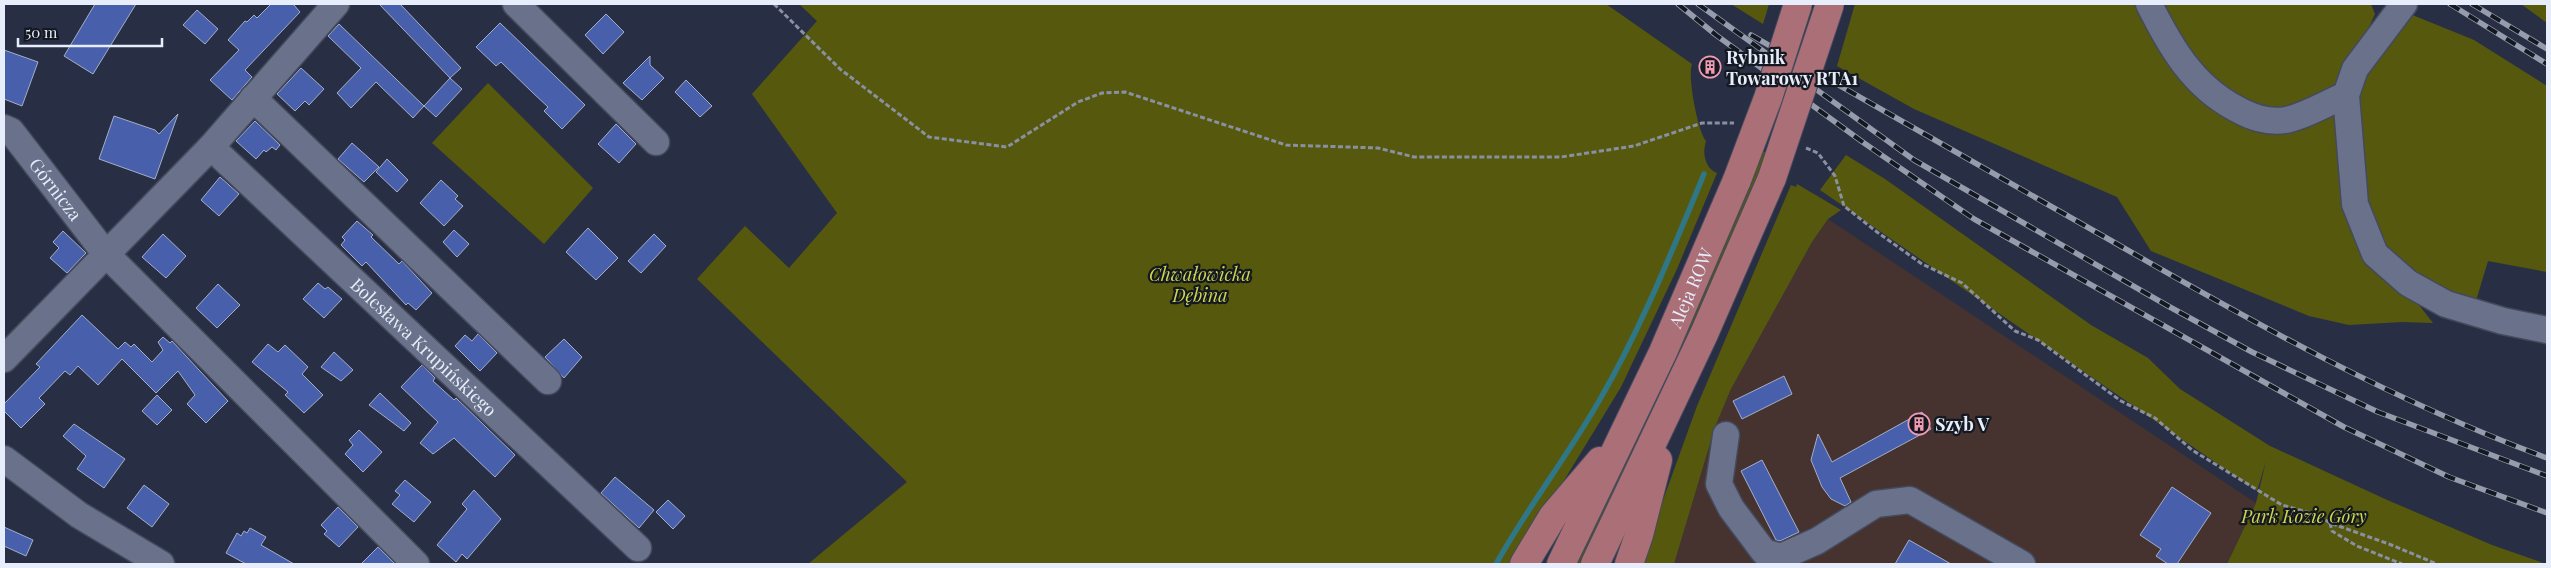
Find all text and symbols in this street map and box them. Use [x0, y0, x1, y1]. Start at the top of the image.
scale bar [18, 15, 161, 47]
text: 50 m [25, 22, 58, 42]
place label: Rybnik Towarowy RTA1 [1726, 45, 1858, 90]
building icon: Rybnik Towarowy RTA1 [1698, 55, 1722, 79]
street label: Górnicza [24, 153, 88, 225]
street label: Aleja ROW [1662, 244, 1719, 332]
park label: Chwałowicka Dębina [1149, 262, 1251, 307]
street label: Bolesława Krupińskiego [346, 272, 502, 422]
building icon: Szyb V [1907, 412, 1931, 436]
place label: Szyb V [1935, 412, 1990, 436]
park label: Park Kozie Góry [2240, 504, 2367, 528]

